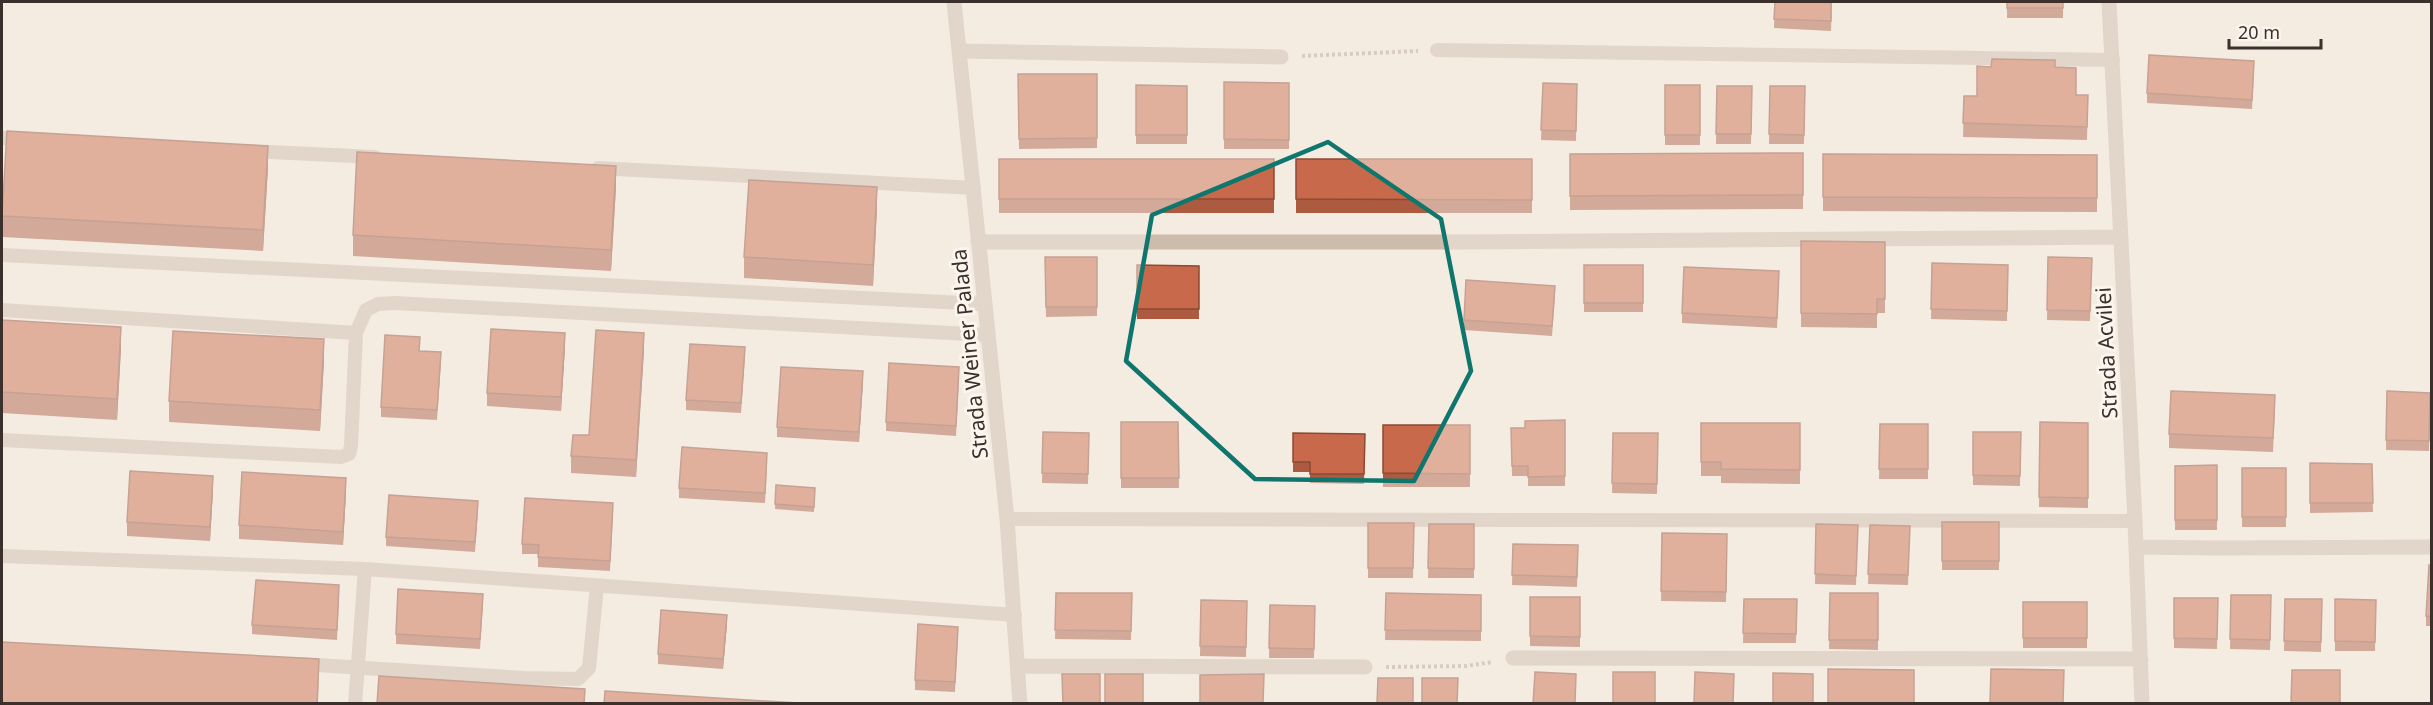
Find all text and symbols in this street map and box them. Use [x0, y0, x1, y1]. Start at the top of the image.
scale bar [2229, 12, 2320, 50]
text: 20 m [2238, 20, 2280, 44]
street label: Strada Weiner Palada [944, 248, 994, 460]
street label: Strada Acvilei [2089, 287, 2123, 419]

